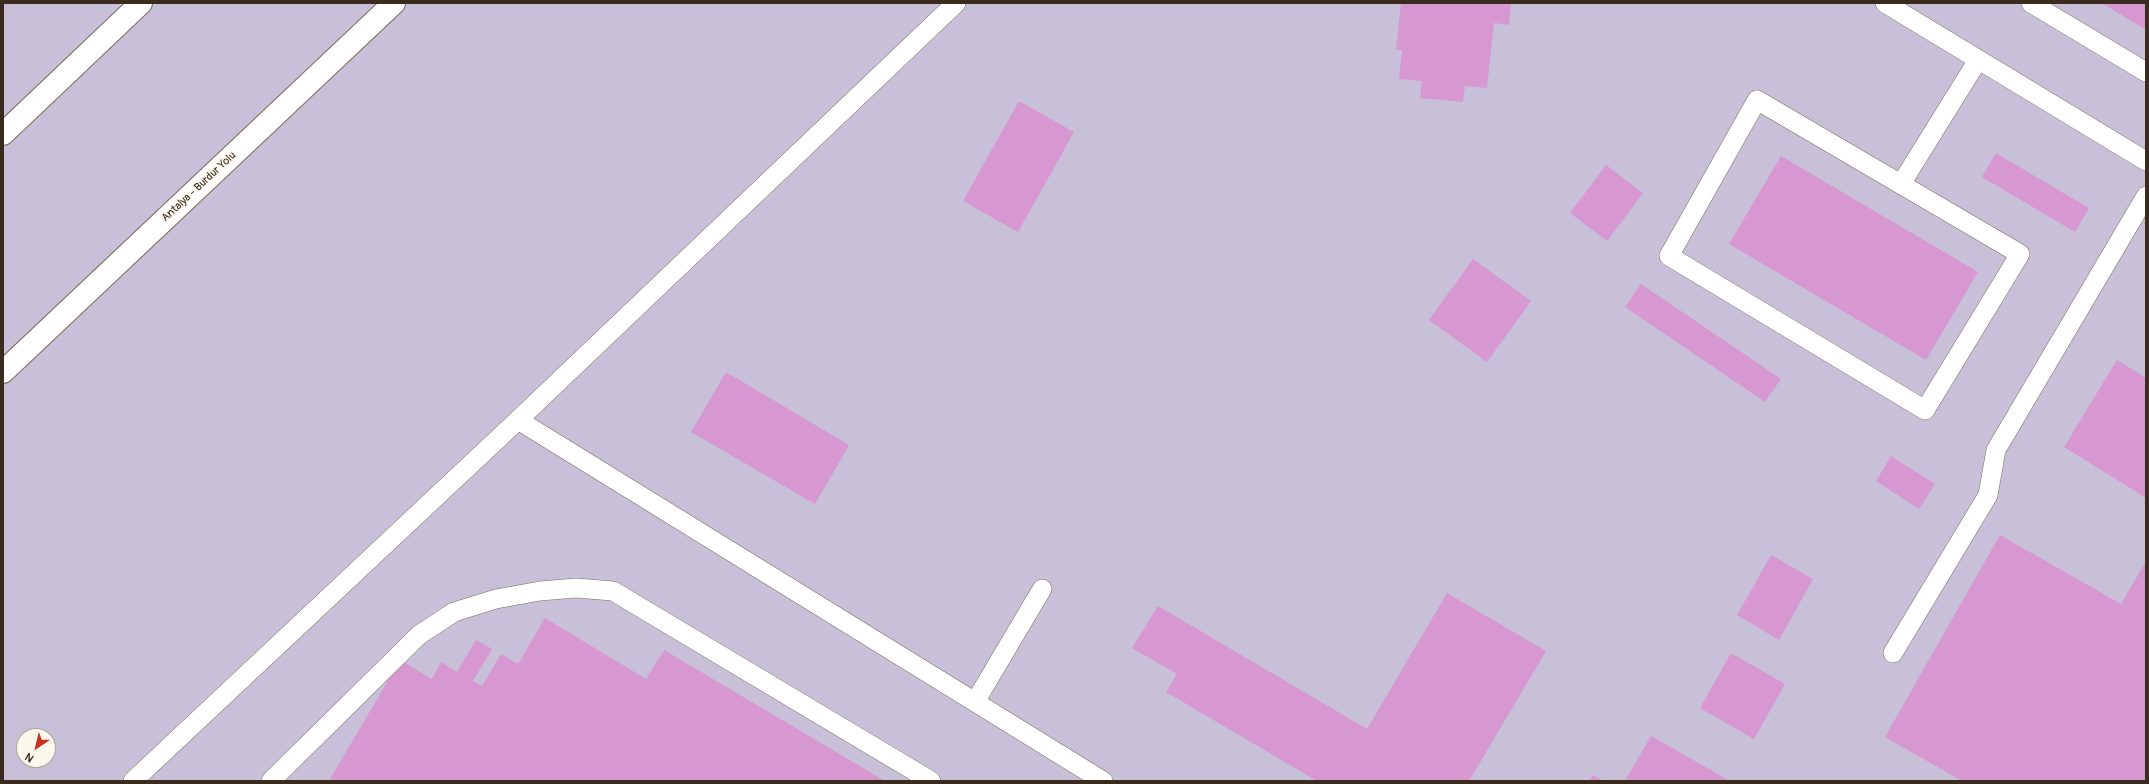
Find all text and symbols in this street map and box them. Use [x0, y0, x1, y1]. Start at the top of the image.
street label: Antalya - Burdur Yolu [159, 149, 239, 225]
north arrow [16, 728, 56, 768]
text: N [23, 750, 36, 765]

